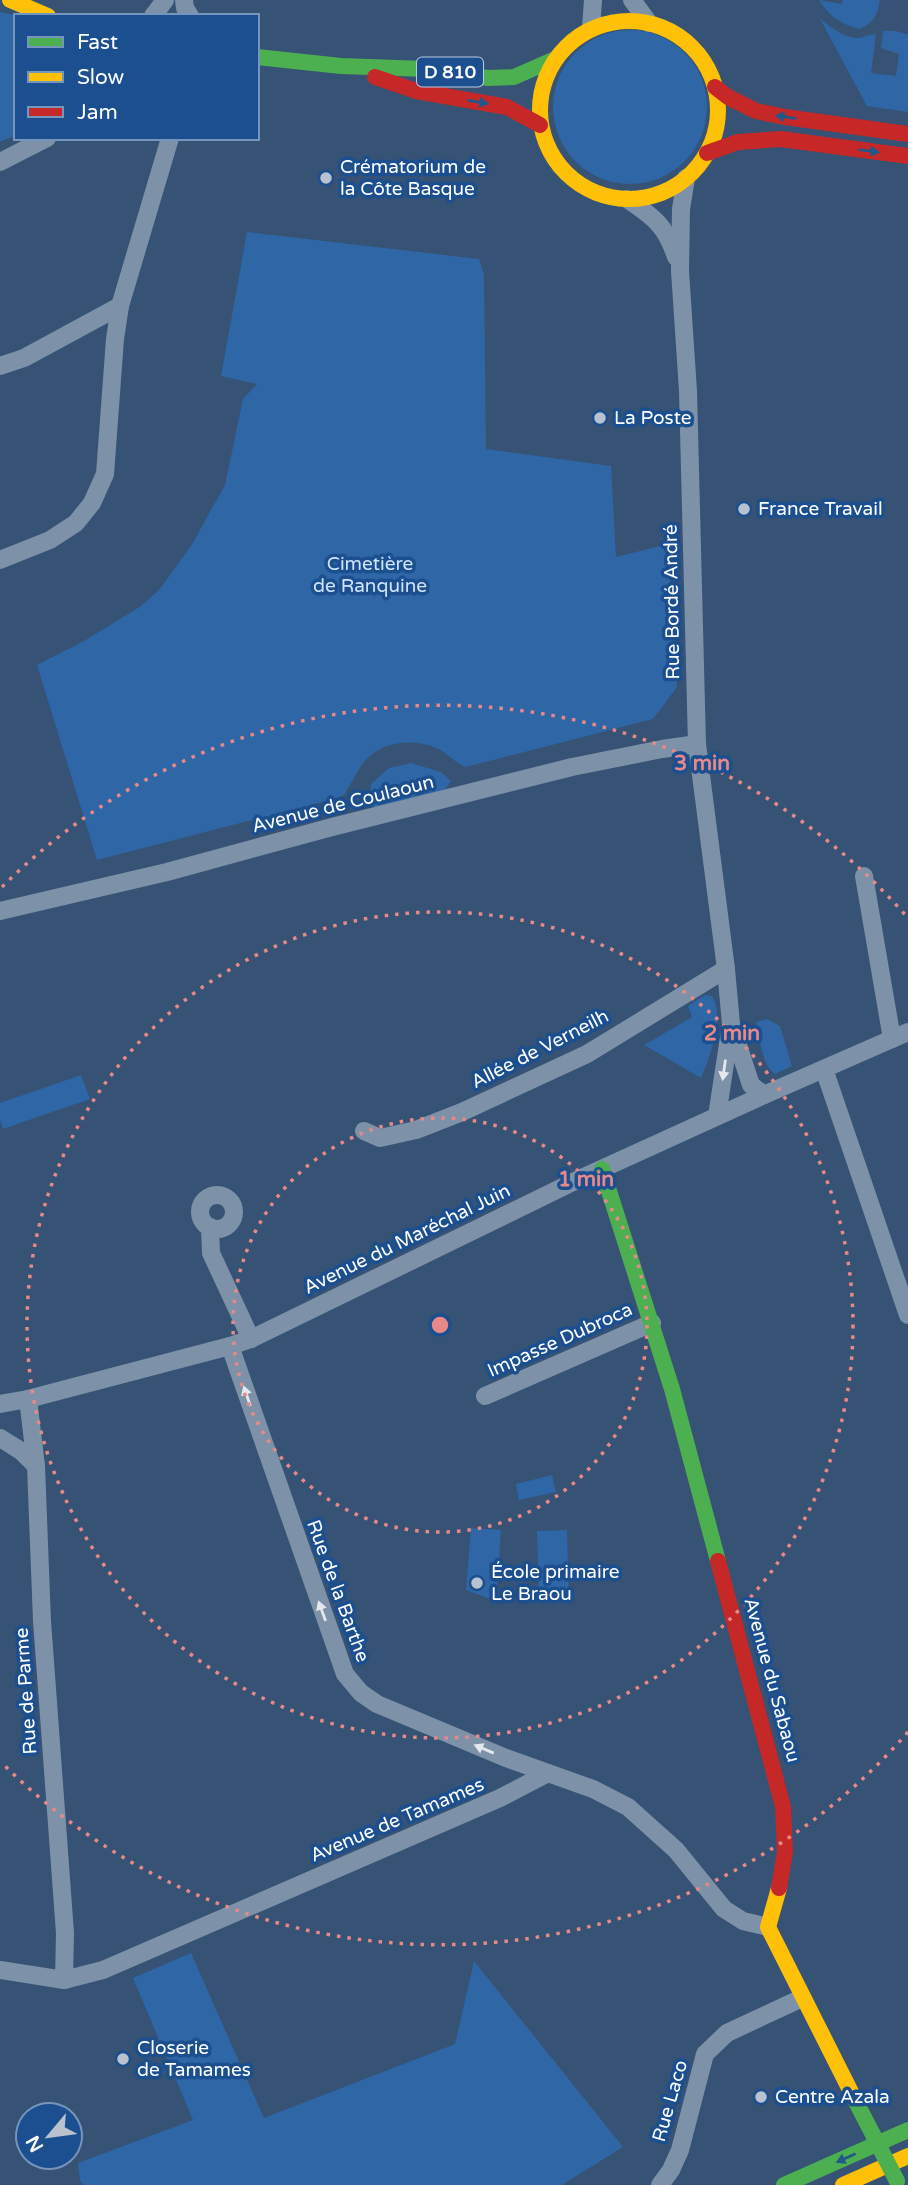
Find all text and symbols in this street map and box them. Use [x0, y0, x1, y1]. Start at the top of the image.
legend [14, 14, 259, 140]
text: Fast [77, 30, 118, 55]
road number: D 810 [417, 58, 483, 86]
text: Slow [77, 65, 125, 90]
one-way arrow [467, 97, 489, 108]
text: Jam [77, 100, 118, 125]
one-way arrow [775, 111, 797, 122]
one-way arrow [858, 145, 880, 156]
place label: Crématorium de la Côte Basque [340, 156, 486, 200]
marker: Crématorium de la Côte Basque [318, 170, 334, 186]
place label: La Poste [614, 407, 692, 429]
marker: La Poste [592, 410, 608, 426]
place label: France Travail [758, 498, 883, 520]
marker: France Travail [736, 501, 752, 517]
street label: Rue Bordé André [660, 524, 684, 680]
park label: Cimetière de Ranquine [313, 553, 427, 597]
text: 3 min [674, 751, 730, 776]
street label: Avenue de Coulaoun [250, 771, 436, 837]
street label: Allée de Verneilh [468, 1005, 612, 1093]
text: 2 min [704, 1021, 760, 1046]
one-way arrow [718, 1059, 729, 1081]
text: 1 min [558, 1167, 614, 1192]
street label: Avenue du Maréchal Juin [300, 1179, 514, 1299]
street label: Impasse Dubroca [484, 1298, 636, 1382]
centre of rings [428, 1313, 452, 1337]
one-way arrow [241, 1385, 252, 1406]
street label: Rue de la Barthe [302, 1517, 374, 1665]
place label: École primaire Le Braou [491, 1561, 619, 1605]
marker: École primaire Le Braou [469, 1575, 485, 1591]
street label: Avenue du Sabaou [739, 1595, 805, 1765]
one-way arrow [316, 1600, 327, 1621]
street label: Rue de Parme [11, 1627, 41, 1755]
one-way arrow [473, 1743, 494, 1754]
street label: Avenue de Tamames [307, 1773, 487, 1867]
place label: Closerie de Tamames [137, 2037, 251, 2081]
marker: Closerie de Tamames [115, 2051, 131, 2067]
street label: Rue Laco [648, 2058, 692, 2144]
place label: Centre Azala [775, 2086, 890, 2108]
marker: Centre Azala [753, 2089, 769, 2105]
north arrow [14, 2101, 84, 2171]
text: N [22, 2132, 48, 2156]
one-way arrow [836, 2152, 856, 2164]

